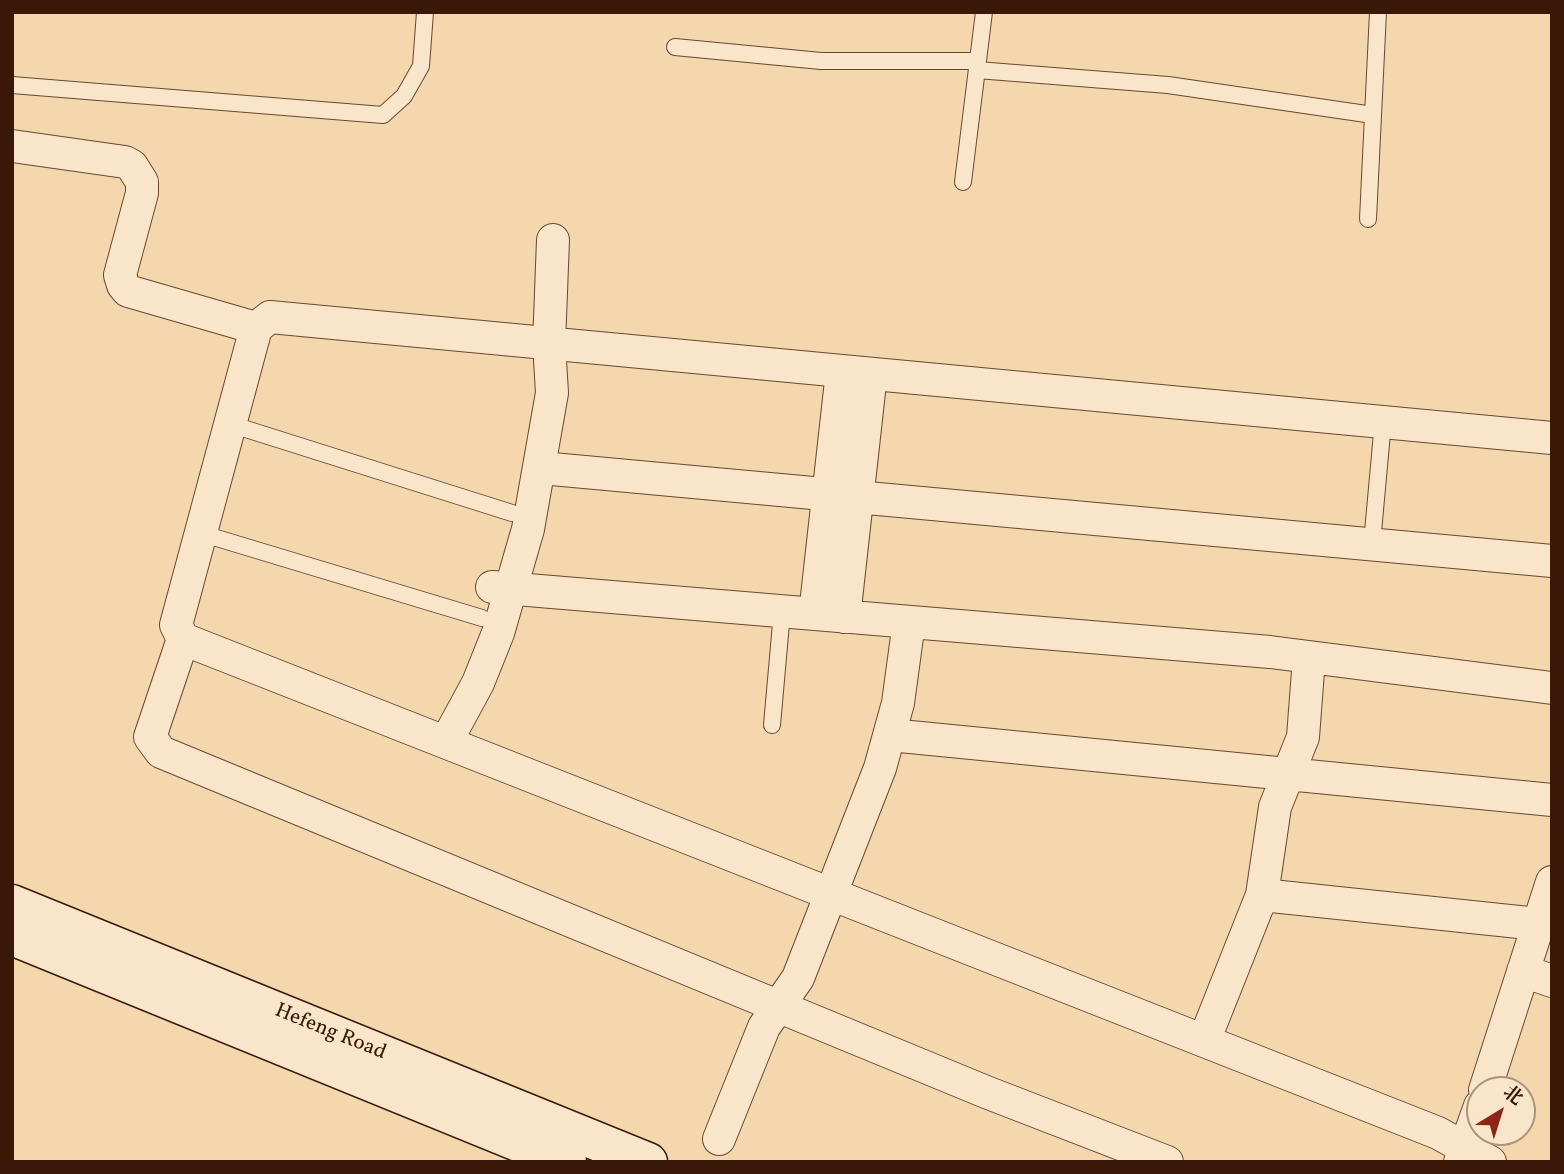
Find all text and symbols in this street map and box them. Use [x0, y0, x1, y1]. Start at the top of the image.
street label: Hefeng Road [271, 999, 389, 1067]
north arrow [1466, 1076, 1536, 1146]
text: 北 [1497, 1080, 1528, 1112]

